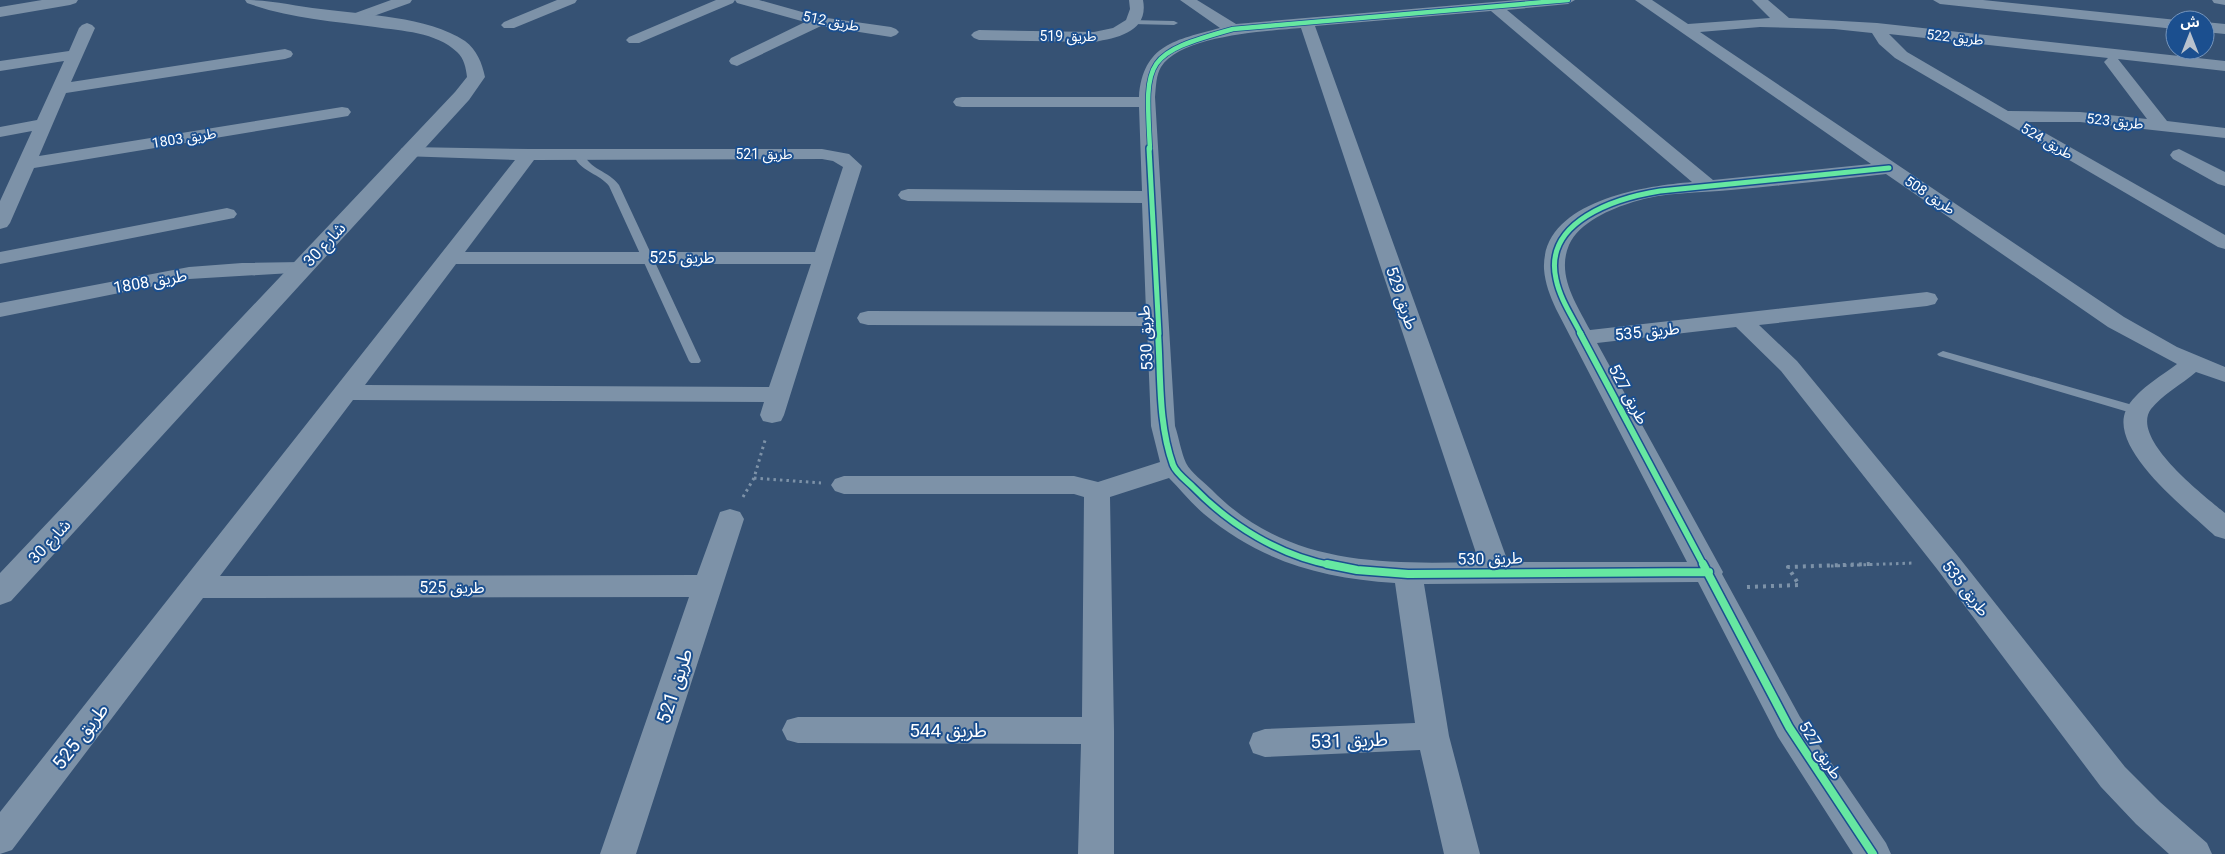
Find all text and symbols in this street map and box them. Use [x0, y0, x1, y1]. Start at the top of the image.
street label: طريق 512 [801, 8, 861, 36]
north arrow [2165, 10, 2215, 60]
text: ش [2180, 14, 2200, 30]
street label: طريق 522 [1926, 26, 1984, 50]
street label: طريق 519 [1039, 28, 1097, 46]
street label: طريق 523 [2086, 110, 2144, 134]
street label: طريق 524 [2017, 120, 2076, 164]
street label: طريق 1803 [151, 125, 218, 153]
street label: طريق 521 [735, 146, 793, 164]
street label: طريق 508 [1901, 172, 1958, 219]
street label: شارع 30 [299, 218, 352, 272]
street label: طريق 525 [649, 248, 715, 268]
street label: طريق 529 [1381, 264, 1421, 333]
street label: طريق 1808 [112, 266, 189, 298]
street label: طريق 530 [1134, 305, 1158, 371]
street label: طريق 535 [1614, 319, 1681, 345]
street label: طريق 527 [1604, 361, 1652, 428]
street label: شارع 30 [24, 515, 77, 569]
street label: طريق 530 [1457, 548, 1523, 570]
street label: طريق 535 [1937, 557, 1993, 621]
street label: طريق 525 [419, 578, 485, 598]
street label: طريق 521 [652, 646, 697, 727]
street label: طريق 525 [47, 699, 113, 774]
street label: طريق 527 [1794, 718, 1846, 784]
street label: طريق 544 [909, 719, 987, 742]
street label: طريق 531 [1310, 728, 1388, 753]

